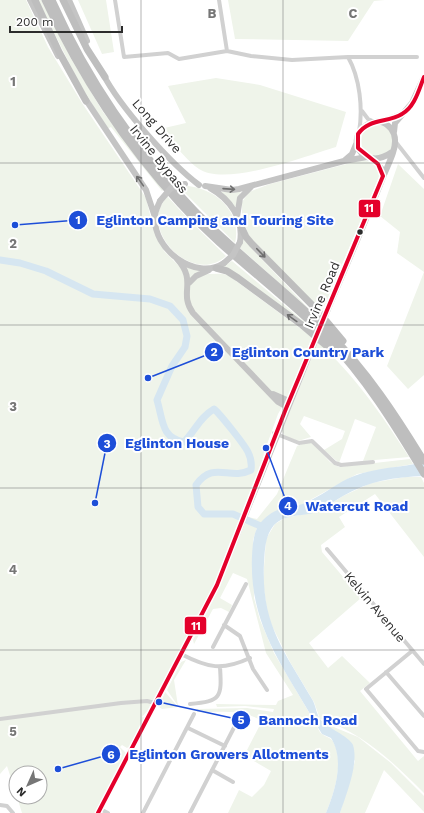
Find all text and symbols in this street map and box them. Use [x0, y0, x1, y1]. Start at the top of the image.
text: B [208, 6, 217, 21]
text: C [349, 6, 358, 21]
scale bar [10, 8, 122, 34]
text: 200 m [16, 15, 53, 29]
text: 1 [10, 74, 16, 89]
street label: Long Drive [129, 96, 185, 156]
street label: Irvine Bypass [127, 122, 191, 196]
one-way arrow [136, 176, 144, 187]
one-way arrow [222, 185, 235, 192]
line badge: 11 [358, 199, 381, 218]
text: 11 [364, 202, 374, 215]
callout: Eglinton Camping and Touring Site [68, 207, 342, 233]
text: Eglinton Camping and Touring Site [96, 212, 334, 228]
text: 1 [75, 213, 81, 227]
unlabelled marker [355, 227, 365, 237]
text: 2 [9, 236, 17, 251]
one-way arrow [256, 248, 266, 258]
street label: Irvine Road [301, 259, 343, 331]
one-way arrow [286, 313, 297, 322]
callout: Eglinton Country Park [204, 339, 393, 365]
text: Eglinton Country Park [232, 344, 384, 360]
text: 2 [210, 345, 218, 359]
text: 3 [9, 399, 17, 414]
callout: Eglinton House [97, 430, 237, 456]
text: Eglinton House [125, 435, 229, 451]
text: 3 [103, 437, 111, 451]
callout: Watercut Road [278, 493, 417, 519]
text: Watercut Road [306, 498, 408, 514]
text: 4 [284, 499, 292, 513]
text: 4 [9, 562, 18, 577]
street label: Kelvin Avenue [341, 569, 409, 645]
line badge: 11 [184, 616, 207, 635]
text: 11 [191, 620, 201, 633]
callout: Bannoch Road [231, 707, 366, 733]
text: Bannoch Road [259, 712, 357, 728]
text: 5 [238, 713, 245, 727]
text: 5 [9, 724, 17, 739]
callout: Eglinton Growers Allotments [101, 741, 337, 767]
text: Eglinton Growers Allotments [129, 746, 329, 762]
text: 6 [107, 748, 115, 762]
north arrow [8, 765, 48, 805]
text: N [14, 784, 29, 799]

